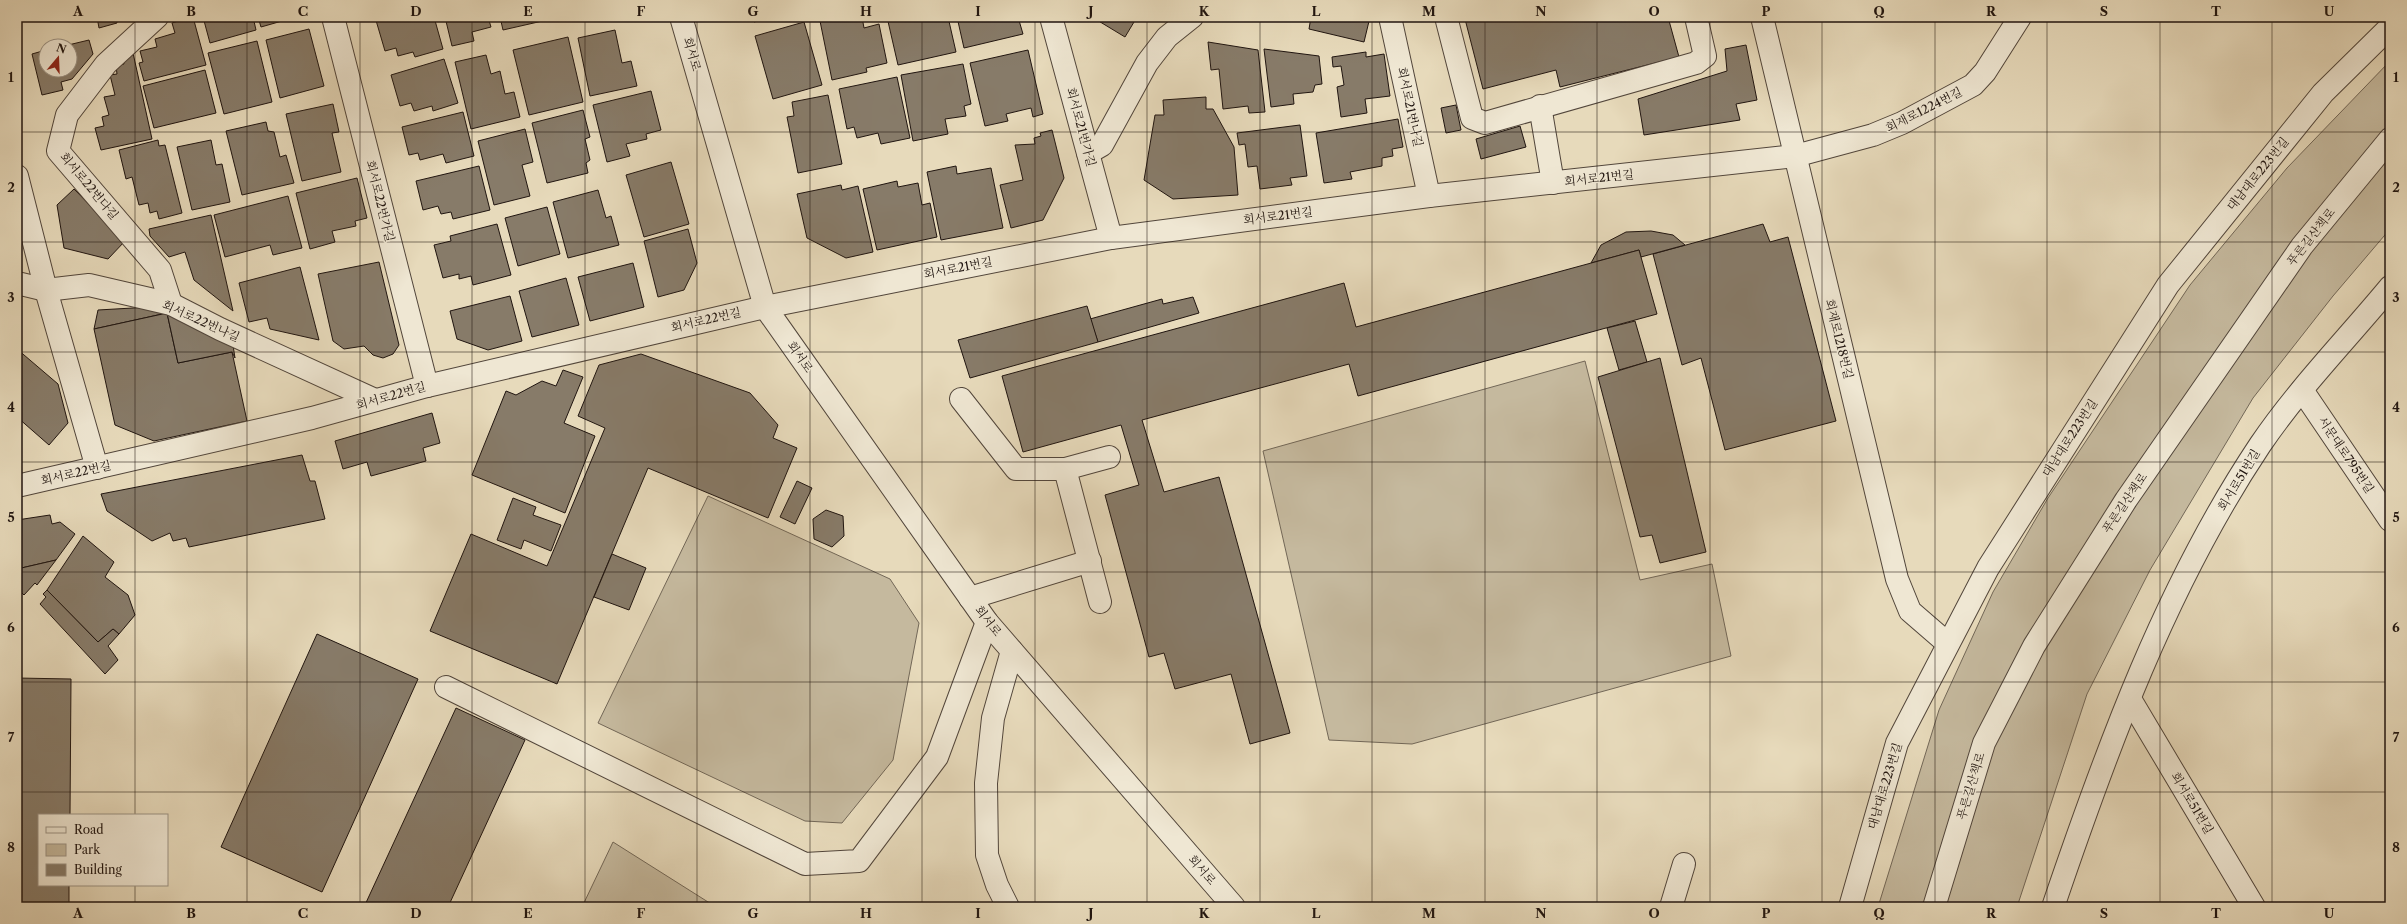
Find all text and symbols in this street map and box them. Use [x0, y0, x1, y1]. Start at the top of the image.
text: A [72, 3, 84, 19]
text: B [186, 3, 196, 19]
text: C [298, 3, 308, 19]
text: D [410, 3, 422, 19]
text: E [523, 3, 533, 19]
text: F [637, 3, 646, 19]
text: G [747, 3, 759, 19]
text: H [860, 3, 872, 19]
text: I [975, 3, 981, 19]
text: J [1086, 3, 1094, 19]
text: K [1199, 3, 1210, 19]
text: L [1312, 3, 1321, 19]
text: M [1422, 3, 1436, 19]
text: N [1535, 3, 1547, 19]
text: O [1648, 3, 1660, 19]
text: P [1762, 3, 1771, 19]
text: Q [1873, 3, 1885, 19]
text: R [1986, 3, 1997, 19]
text: S [2100, 3, 2108, 19]
text: T [2211, 3, 2221, 19]
text: U [2324, 3, 2335, 19]
street label: 회서로 [680, 35, 705, 73]
north arrow [38, 38, 78, 78]
text: N [54, 40, 68, 57]
street label: 회서로21번나길 [1395, 65, 1426, 148]
text: 1 [8, 69, 14, 85]
text: 1 [2393, 69, 2399, 85]
street label: 회재로1224번길 [1883, 84, 1964, 135]
street label: 회서로21번가길 [1064, 86, 1099, 168]
street label: 대남대로223번길 [2223, 134, 2292, 213]
street label: 회서로22번다길 [57, 149, 122, 222]
street label: 회서로22번가길 [363, 159, 398, 243]
street label: 회서로21번길 [1563, 166, 1635, 189]
text: 2 [7, 179, 15, 195]
text: 2 [2392, 179, 2400, 195]
street label: 회서로21번길 [1242, 204, 1314, 227]
street label: 푸른길산책로 [2283, 204, 2338, 269]
street label: 회서로21번길 [922, 253, 994, 282]
text: 3 [7, 289, 15, 305]
text: 3 [2392, 289, 2400, 305]
street label: 회서로22번나길 [160, 297, 242, 344]
street label: 회재로1218번길 [1822, 297, 1857, 381]
street label: 회서로22번길 [669, 304, 743, 335]
street label: 회서로 [784, 338, 817, 376]
street label: 회서로22번길 [354, 378, 427, 413]
street label: 대남대로223번길 [2039, 396, 2100, 480]
text: 4 [7, 399, 15, 415]
text: 4 [2392, 399, 2400, 415]
street label: 서문대로795번길 [2315, 414, 2378, 496]
street label: 회서로51번길 [2214, 446, 2263, 513]
street label: 회서로22번길 [39, 457, 113, 488]
street label: 푸른길산책로 [2099, 469, 2150, 536]
text: 5 [7, 509, 15, 525]
text: 5 [2392, 509, 2400, 525]
street label: 회서로 [972, 602, 1005, 639]
text: 6 [7, 619, 15, 635]
text: 6 [2392, 619, 2400, 635]
text: 7 [8, 729, 15, 745]
text: 7 [2393, 729, 2400, 745]
street label: 대남대로223번길 [1864, 741, 1905, 831]
street label: 푸른길산책로 [1953, 750, 1988, 821]
street label: 회서로51번길 [2168, 769, 2217, 836]
legend [38, 814, 168, 886]
text: Road [74, 822, 104, 837]
text: 8 [7, 839, 15, 855]
text: 8 [2392, 839, 2400, 855]
text: Park [74, 842, 101, 857]
street label: 회서로 [1185, 852, 1220, 888]
text: Building [74, 862, 122, 877]
text: A [72, 905, 84, 921]
text: B [186, 905, 196, 921]
text: C [298, 905, 308, 921]
text: D [410, 905, 422, 921]
text: E [523, 905, 533, 921]
text: F [637, 905, 646, 921]
text: G [747, 905, 759, 921]
text: H [860, 905, 872, 921]
text: I [975, 905, 981, 921]
text: J [1086, 905, 1094, 921]
text: K [1199, 905, 1210, 921]
text: L [1312, 905, 1321, 921]
text: M [1422, 905, 1436, 921]
text: N [1535, 905, 1547, 921]
text: O [1648, 905, 1660, 921]
text: P [1762, 905, 1771, 921]
text: Q [1873, 905, 1885, 921]
text: R [1986, 905, 1997, 921]
text: S [2100, 905, 2108, 921]
text: T [2211, 905, 2221, 921]
text: U [2324, 905, 2335, 921]

